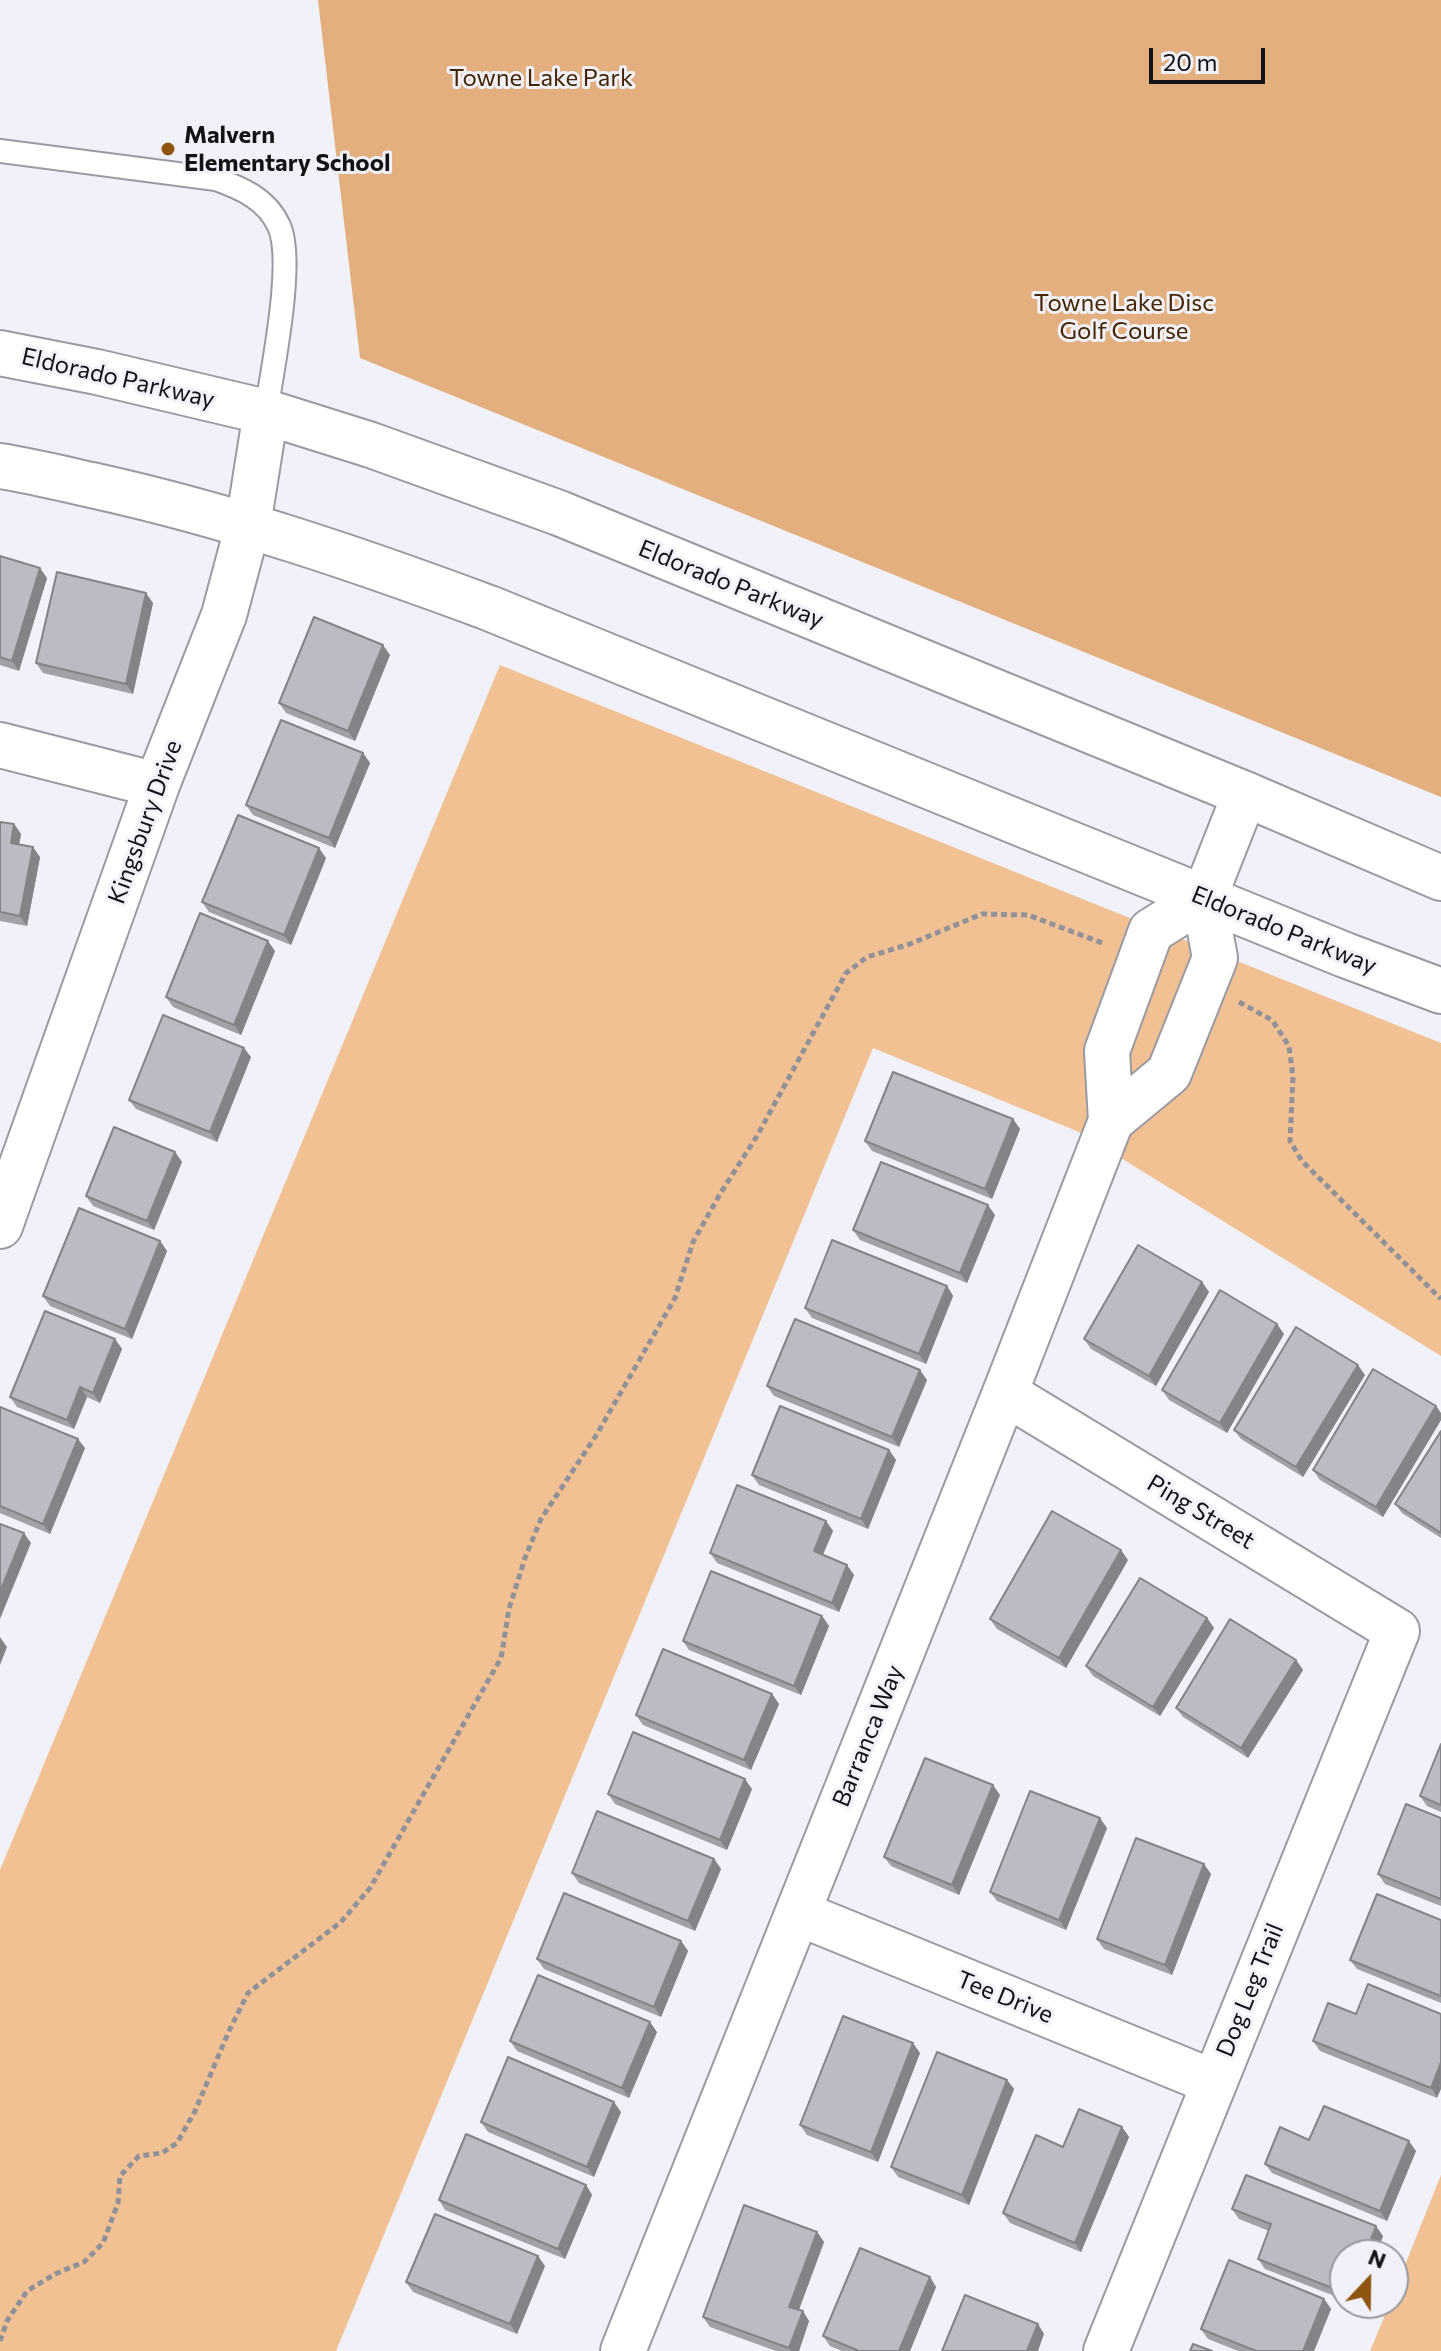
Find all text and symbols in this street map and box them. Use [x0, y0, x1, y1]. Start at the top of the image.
scale bar [1153, 32, 1269, 82]
text: 20 m [1163, 47, 1217, 76]
park label: Towne Lake Park [449, 64, 633, 92]
place label: Malvern Elementary School [184, 121, 391, 177]
marker: Malvern Elementary School [159, 140, 177, 158]
park label: Towne Lake Disc Golf Course [1034, 289, 1214, 345]
street label: Eldorado Parkway [19, 342, 217, 414]
street label: Eldorado Parkway [634, 534, 828, 634]
street label: Kingsbury Drive [102, 736, 188, 908]
street label: Eldorado Parkway [1187, 880, 1381, 980]
street label: Ping Street [1142, 1469, 1260, 1555]
street label: Barranca Way [827, 1661, 909, 1811]
street label: Dog Leg Trail [1210, 1919, 1290, 2061]
street label: Tee Drive [953, 1965, 1057, 2029]
north arrow [1329, 2239, 1409, 2319]
text: N [1365, 2243, 1390, 2274]

